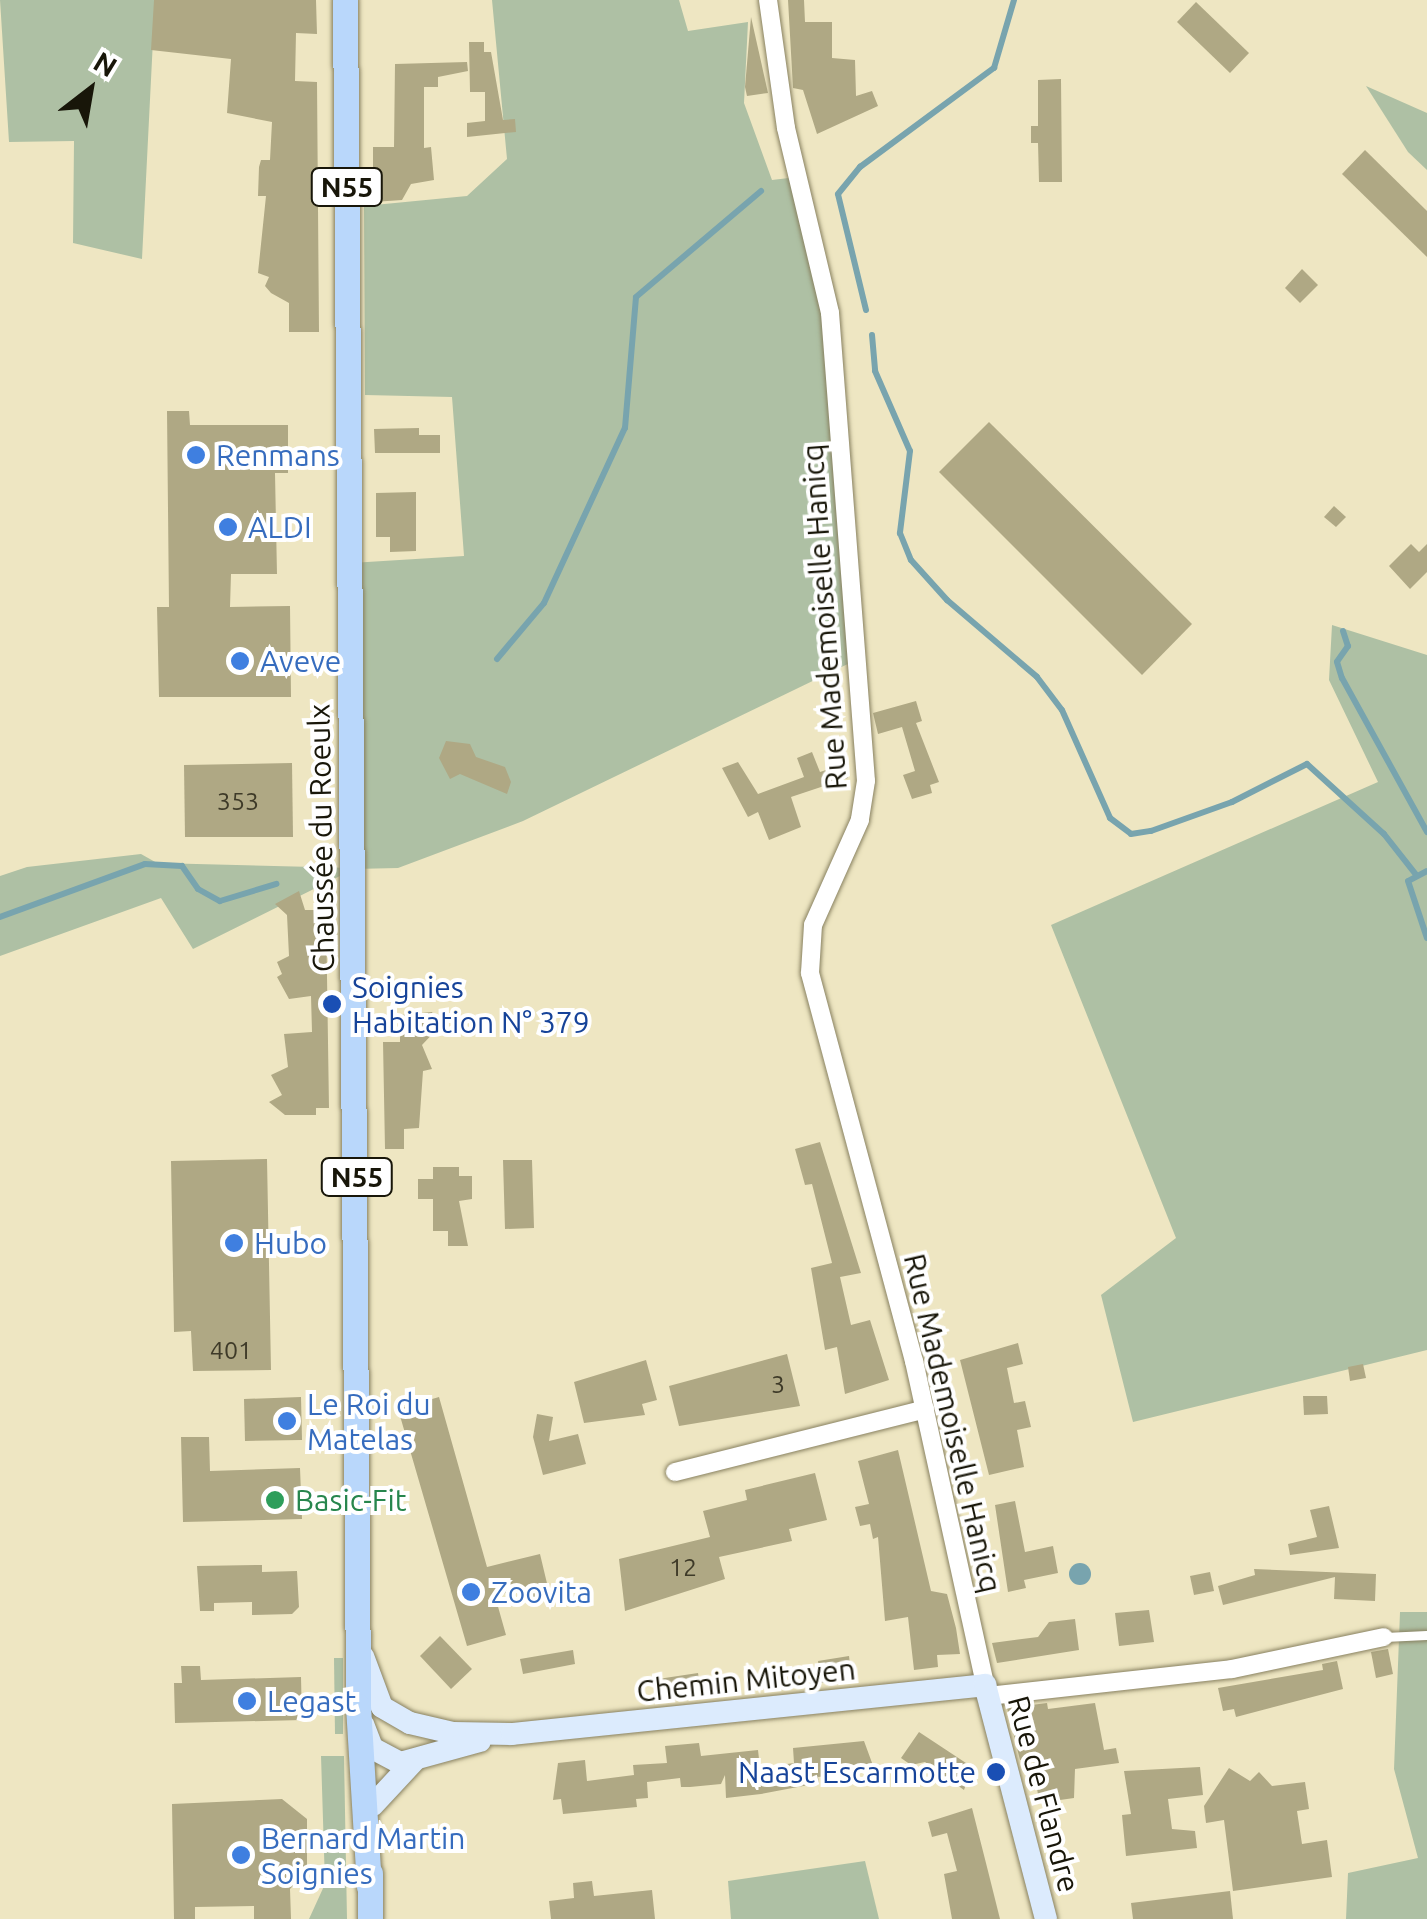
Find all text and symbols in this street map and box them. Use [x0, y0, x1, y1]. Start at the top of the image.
north arrow [40, 40, 140, 140]
text: N [89, 45, 123, 83]
road number: N55 [310, 164, 384, 210]
place label: Renmans [216, 437, 340, 473]
street label: Rue Mademoiselle Hanicq [794, 443, 854, 791]
marker: Renmans [185, 444, 207, 466]
place label: ALDI [248, 509, 312, 545]
marker: ALDI [217, 516, 239, 538]
place label: Aveve [260, 643, 341, 679]
marker: Aveve [229, 650, 251, 672]
street label: Chaussée du Roeulx [301, 703, 341, 973]
house number: 353 [217, 786, 259, 816]
place label: Soignies Habitation N° 379 [352, 969, 590, 1040]
marker: Soignies Habitation N° 379 [321, 993, 343, 1015]
road number: N55 [320, 1154, 394, 1200]
place label: Hubo [254, 1225, 327, 1261]
marker: Hubo [223, 1232, 245, 1254]
street label: Rue Mademoiselle Hanicq [896, 1250, 1010, 1596]
house number: 401 [210, 1335, 252, 1365]
house number: 3 [771, 1369, 785, 1399]
place label: Le Roi du Matelas [307, 1386, 431, 1456]
marker: Le Roi du Matelas [276, 1410, 298, 1432]
place label: Basic-Fit [295, 1482, 407, 1518]
marker: Basic-Fit [264, 1489, 286, 1511]
house number: 12 [669, 1552, 697, 1582]
place label: Zoovita [491, 1574, 592, 1610]
marker: Zoovita [460, 1581, 482, 1603]
street label: Chemin Mitoyen [635, 1651, 857, 1709]
place label: Legast [267, 1683, 356, 1719]
marker: Legast [236, 1690, 258, 1712]
street label: Rue de Flandre [1000, 1692, 1088, 1896]
place label: Naast Escarmotte [738, 1754, 976, 1790]
marker: Naast Escarmotte [985, 1761, 1007, 1783]
place label: Bernard Martin Soignies [261, 1820, 465, 1890]
marker: Bernard Martin Soignies [230, 1844, 252, 1866]

